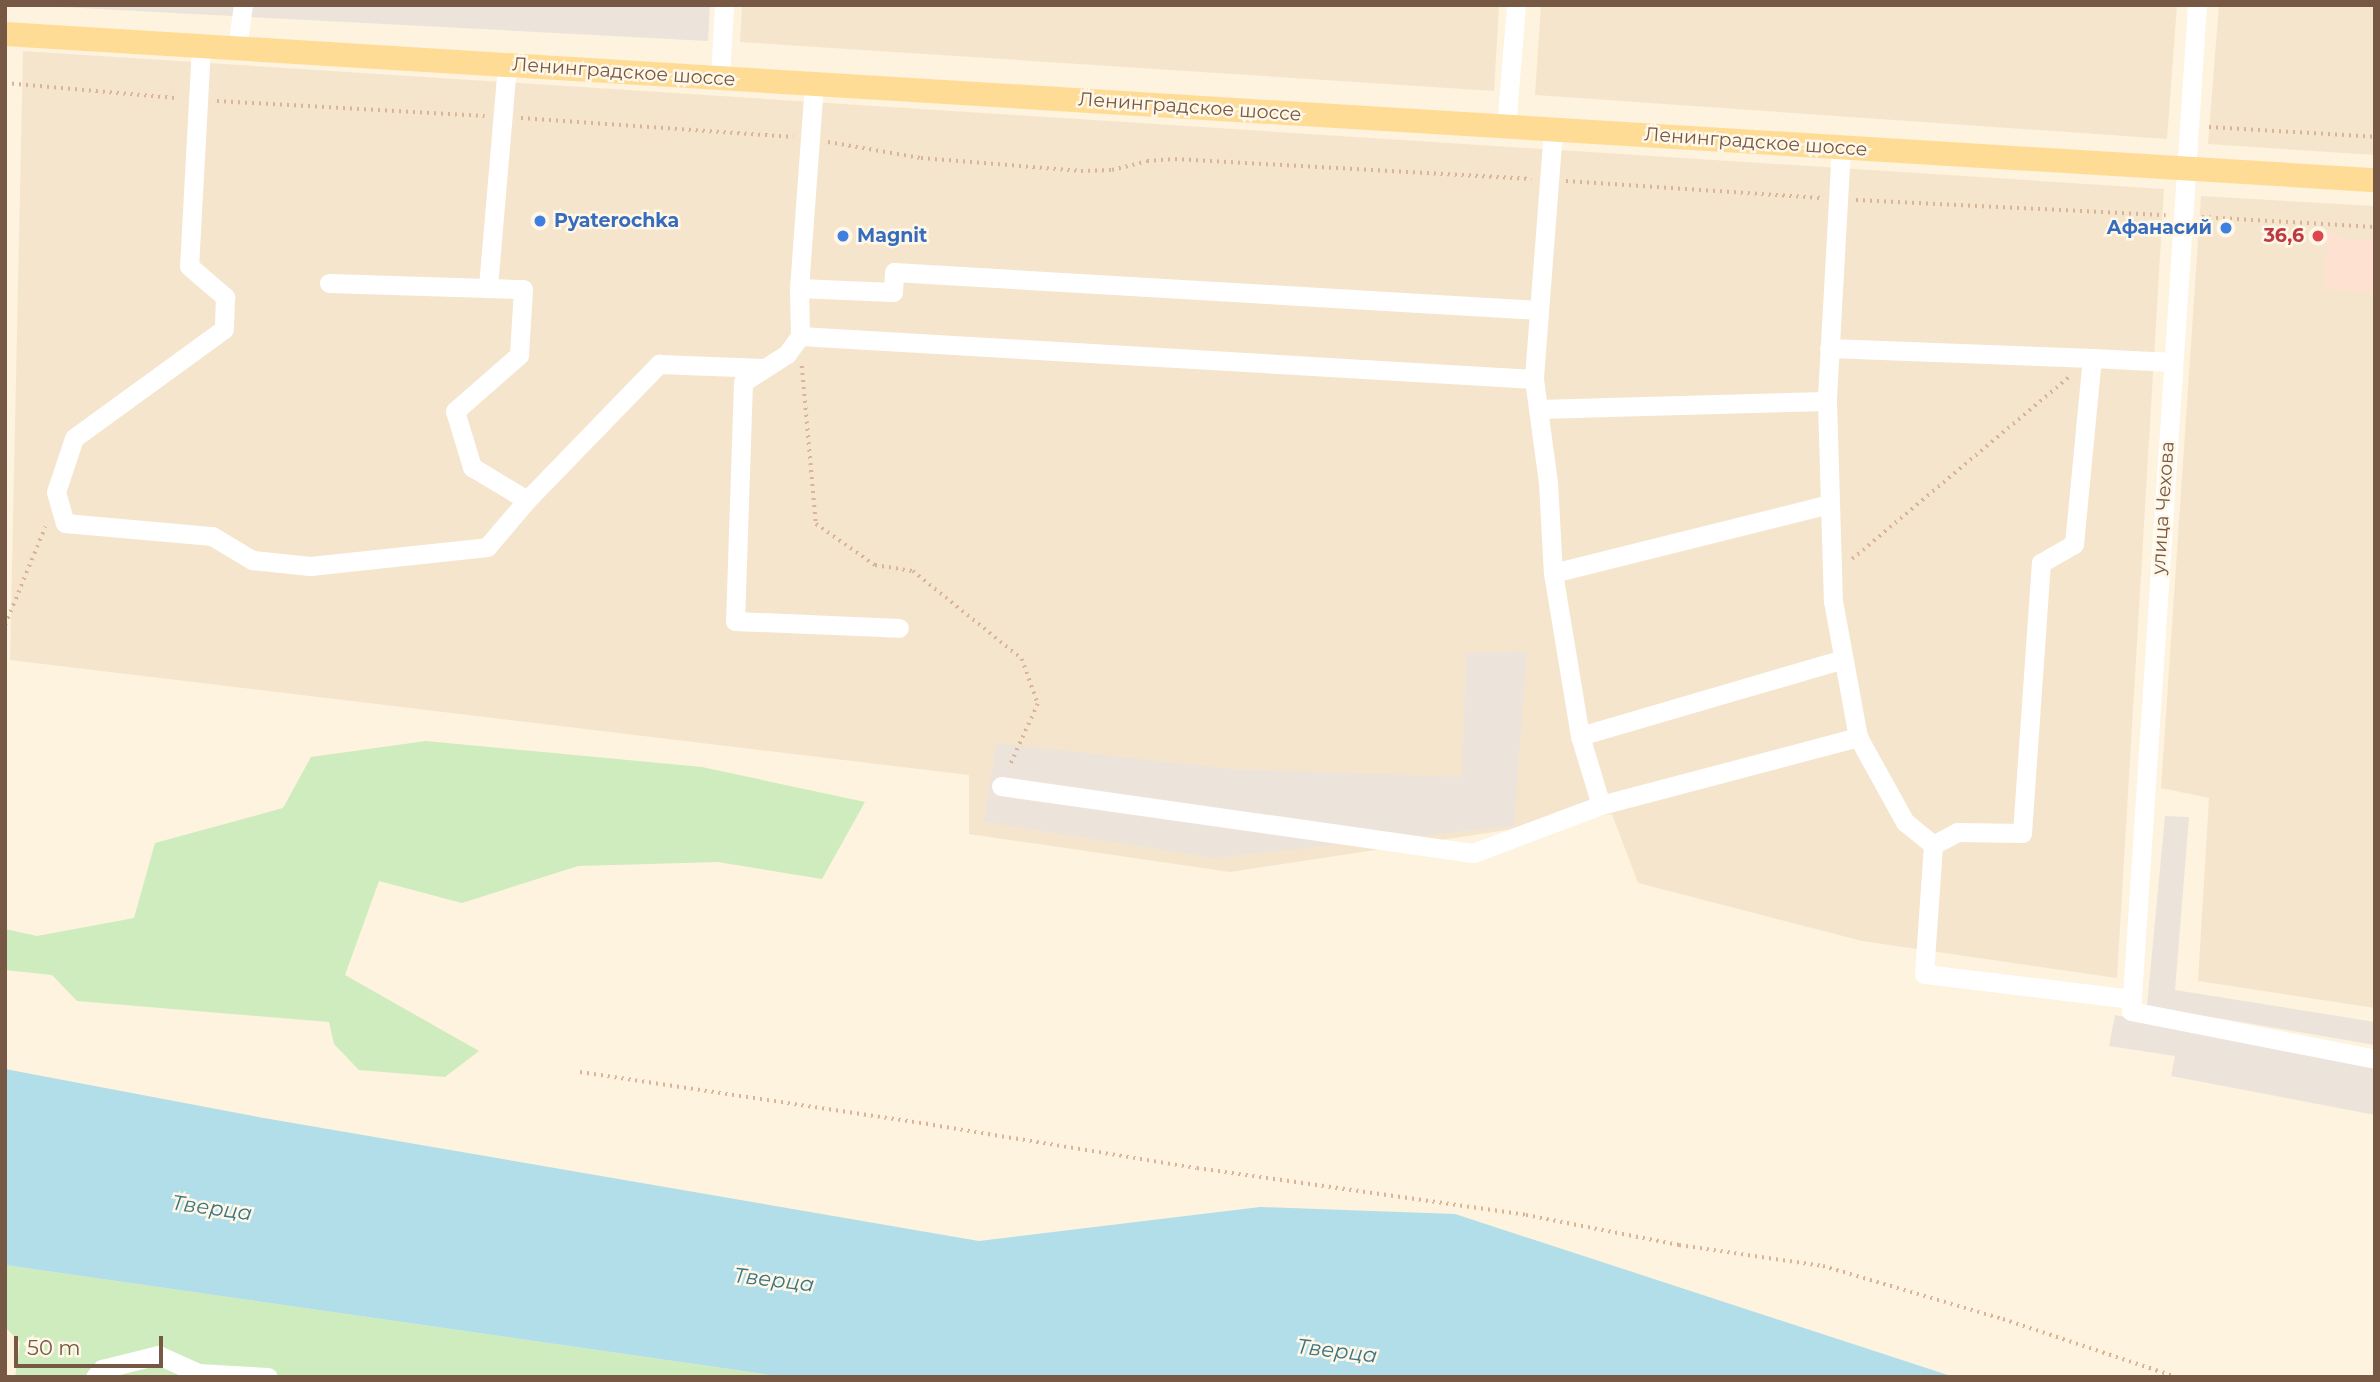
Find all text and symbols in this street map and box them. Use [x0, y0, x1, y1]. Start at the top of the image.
street label: Ленинградское шоссе [512, 53, 736, 91]
street label: Ленинградское шоссе [1078, 88, 1302, 126]
street label: Ленинградское шоссе [1644, 123, 1868, 161]
place label: Pyaterochka [554, 210, 679, 232]
marker: Pyaterochka [532, 213, 548, 229]
place label: Афанасий [2107, 217, 2212, 239]
marker: Афанасий [2218, 220, 2234, 236]
place label: Magnit [857, 225, 927, 247]
place label: 36,6 [2264, 225, 2304, 247]
marker: Magnit [835, 228, 851, 244]
marker: 36,6 [2310, 228, 2326, 244]
street label: улица Чехова [2147, 441, 2179, 575]
water label: Тверца [170, 1190, 254, 1226]
water label: Тверца [732, 1263, 816, 1297]
scale bar [18, 1322, 166, 1366]
water label: Тверца [1295, 1334, 1379, 1368]
text: 50 m [27, 1335, 81, 1360]

